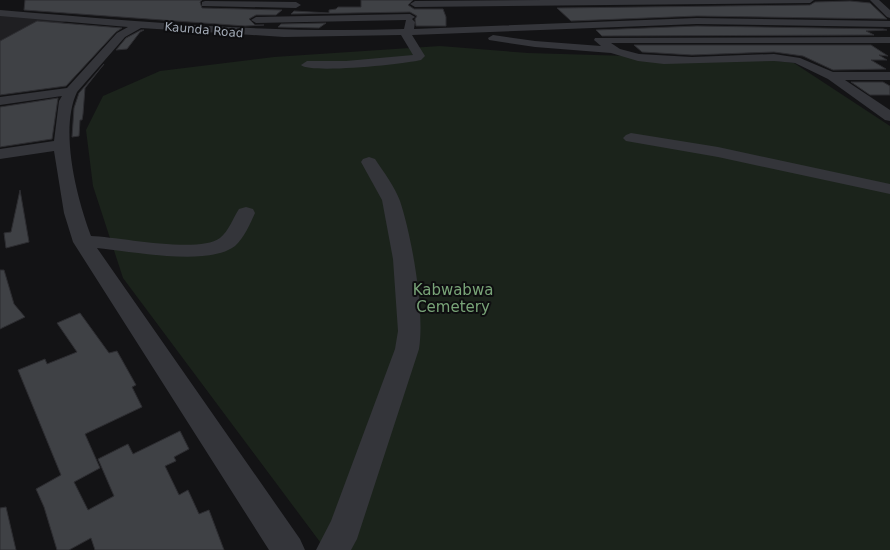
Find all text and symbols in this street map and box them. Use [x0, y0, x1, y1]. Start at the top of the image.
street label: Kaunda Road [164, 20, 244, 40]
park label: Kabwabwa Cemetery [413, 281, 493, 316]

